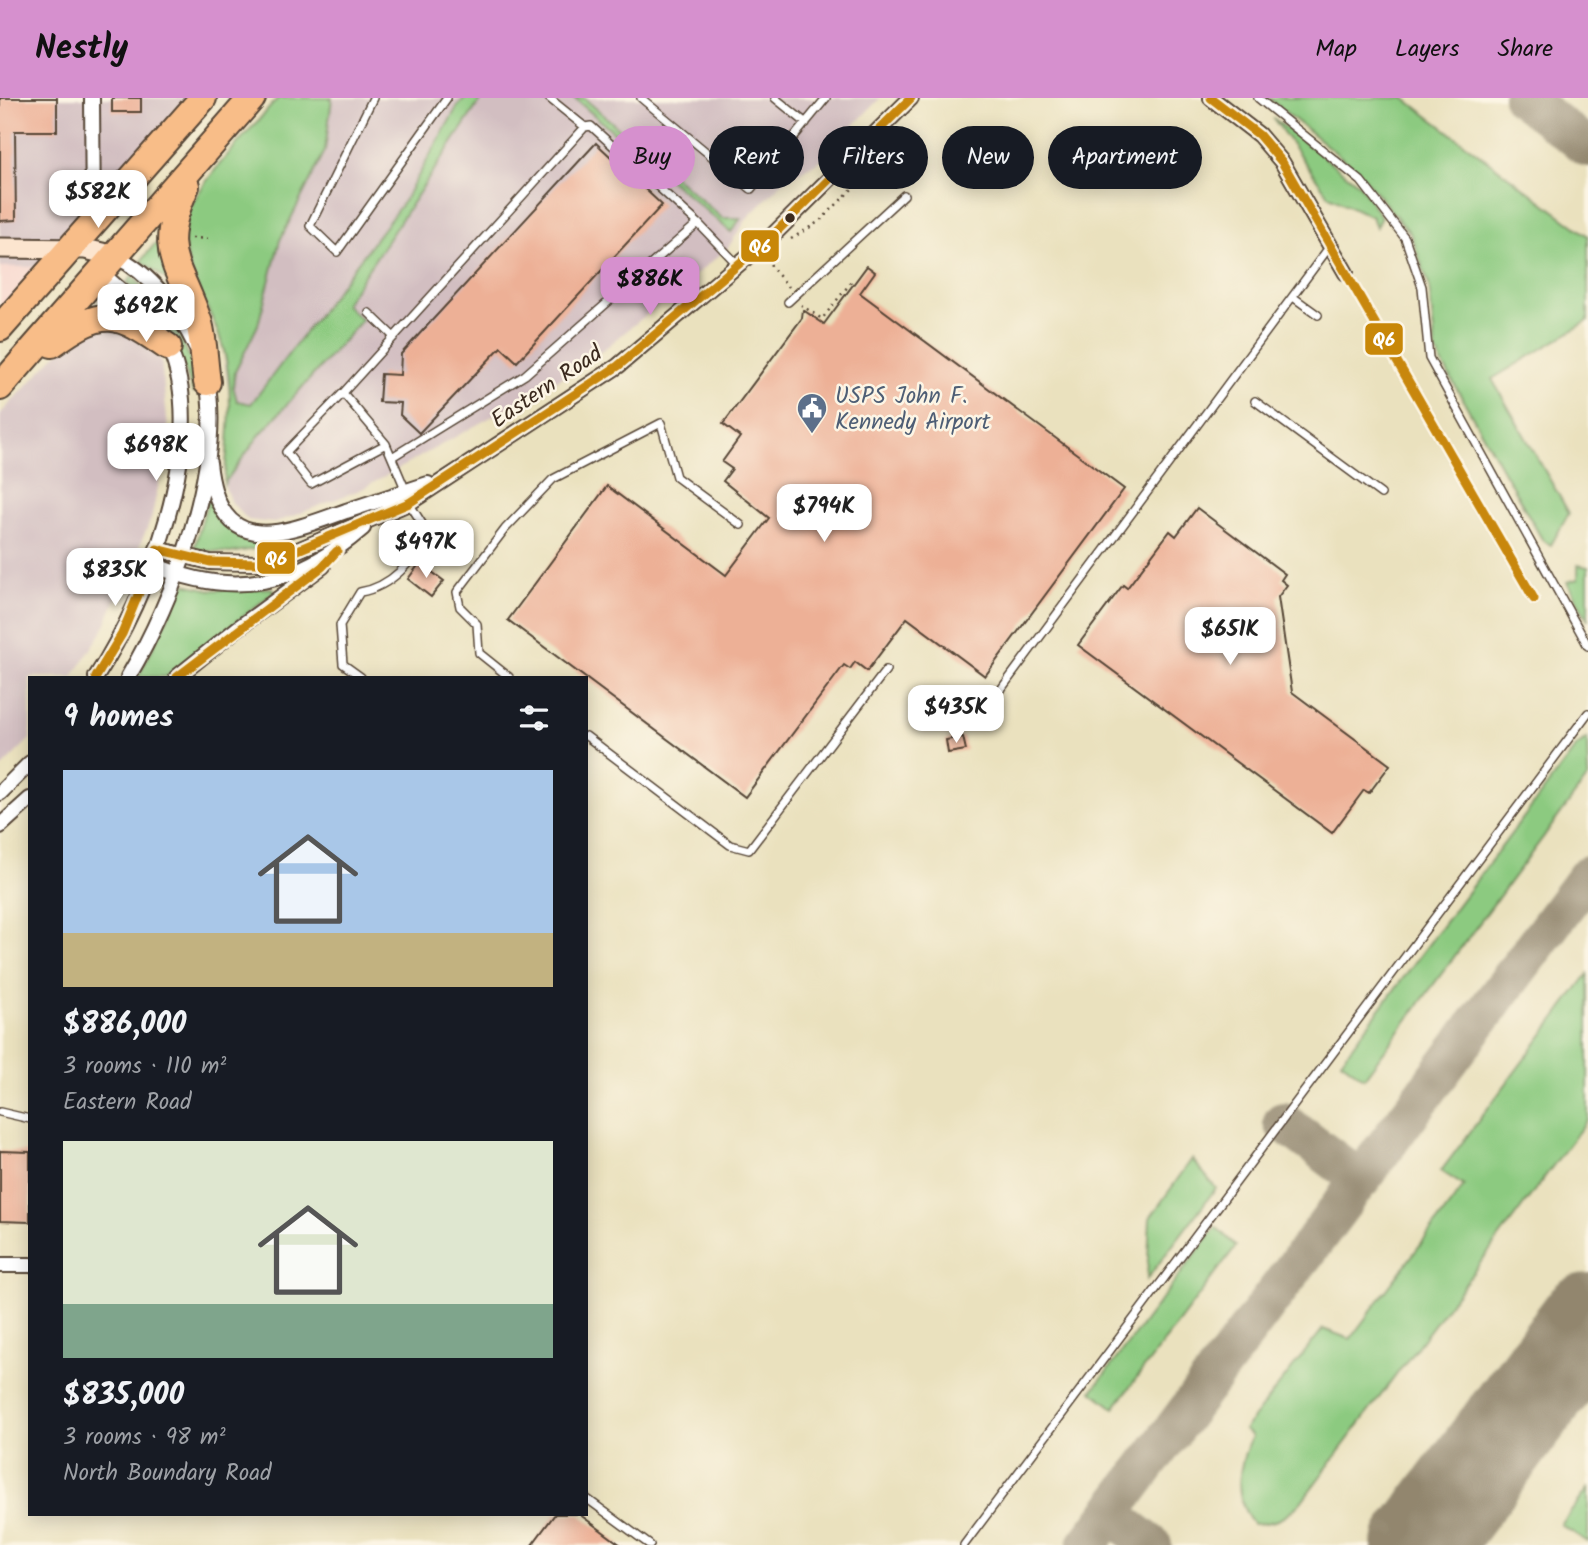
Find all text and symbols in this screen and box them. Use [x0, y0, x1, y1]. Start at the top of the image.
text: Nestly [35, 23, 128, 76]
text: Map [1315, 30, 1357, 69]
text: Layers [1395, 30, 1459, 69]
text: Share [1497, 30, 1553, 69]
chip: Buy [609, 126, 695, 189]
chip: Rent [709, 126, 804, 189]
chip: Filters [818, 126, 928, 189]
chip: New [942, 126, 1034, 189]
chip: Apartment [1048, 126, 1202, 189]
pin: $582K [49, 170, 147, 230]
text: $582K [65, 175, 131, 211]
unlabelled marker [783, 211, 797, 225]
line badge: Q6 [740, 229, 780, 263]
text: Q6 [749, 233, 771, 263]
pin: $886K [601, 258, 699, 317]
text: $886K [616, 262, 684, 298]
pin: $692K [97, 285, 195, 344]
text: $692K [114, 289, 178, 325]
line badge: Q6 [1364, 322, 1404, 356]
text: Q6 [1373, 326, 1395, 356]
street label: Eastern Road [484, 337, 611, 439]
place label: USPS John F. Kennedy Airport [835, 379, 991, 441]
public building icon: USPS John F. Kennedy Airport [795, 391, 829, 435]
pin: $698K [107, 424, 205, 483]
text: $698K [123, 428, 189, 464]
pin: $794K [775, 484, 873, 544]
text: $794K [793, 489, 855, 525]
pin: $497K [377, 520, 475, 580]
text: $497K [395, 525, 457, 561]
line badge: Q6 [256, 541, 296, 575]
text: Q6 [265, 545, 287, 575]
pin: $835K [66, 548, 164, 608]
text: $835K [82, 553, 148, 589]
pin: $651K [1181, 608, 1279, 667]
text: $651K [1201, 612, 1259, 648]
pin: $435K [907, 686, 1005, 745]
text: $435K [924, 690, 988, 726]
text: 9 homes [63, 694, 174, 742]
icon: filters [515, 699, 553, 737]
icon: home [245, 816, 371, 942]
text: $886,000 [63, 1001, 186, 1049]
text: 3 rooms · 110 m² [63, 1049, 226, 1085]
text: Eastern Road [63, 1085, 192, 1121]
icon: home [245, 1187, 371, 1313]
text: $835,000 [63, 1372, 184, 1420]
text: 3 rooms · 98 m² [63, 1420, 226, 1456]
text: North Boundary Road [63, 1456, 271, 1492]

